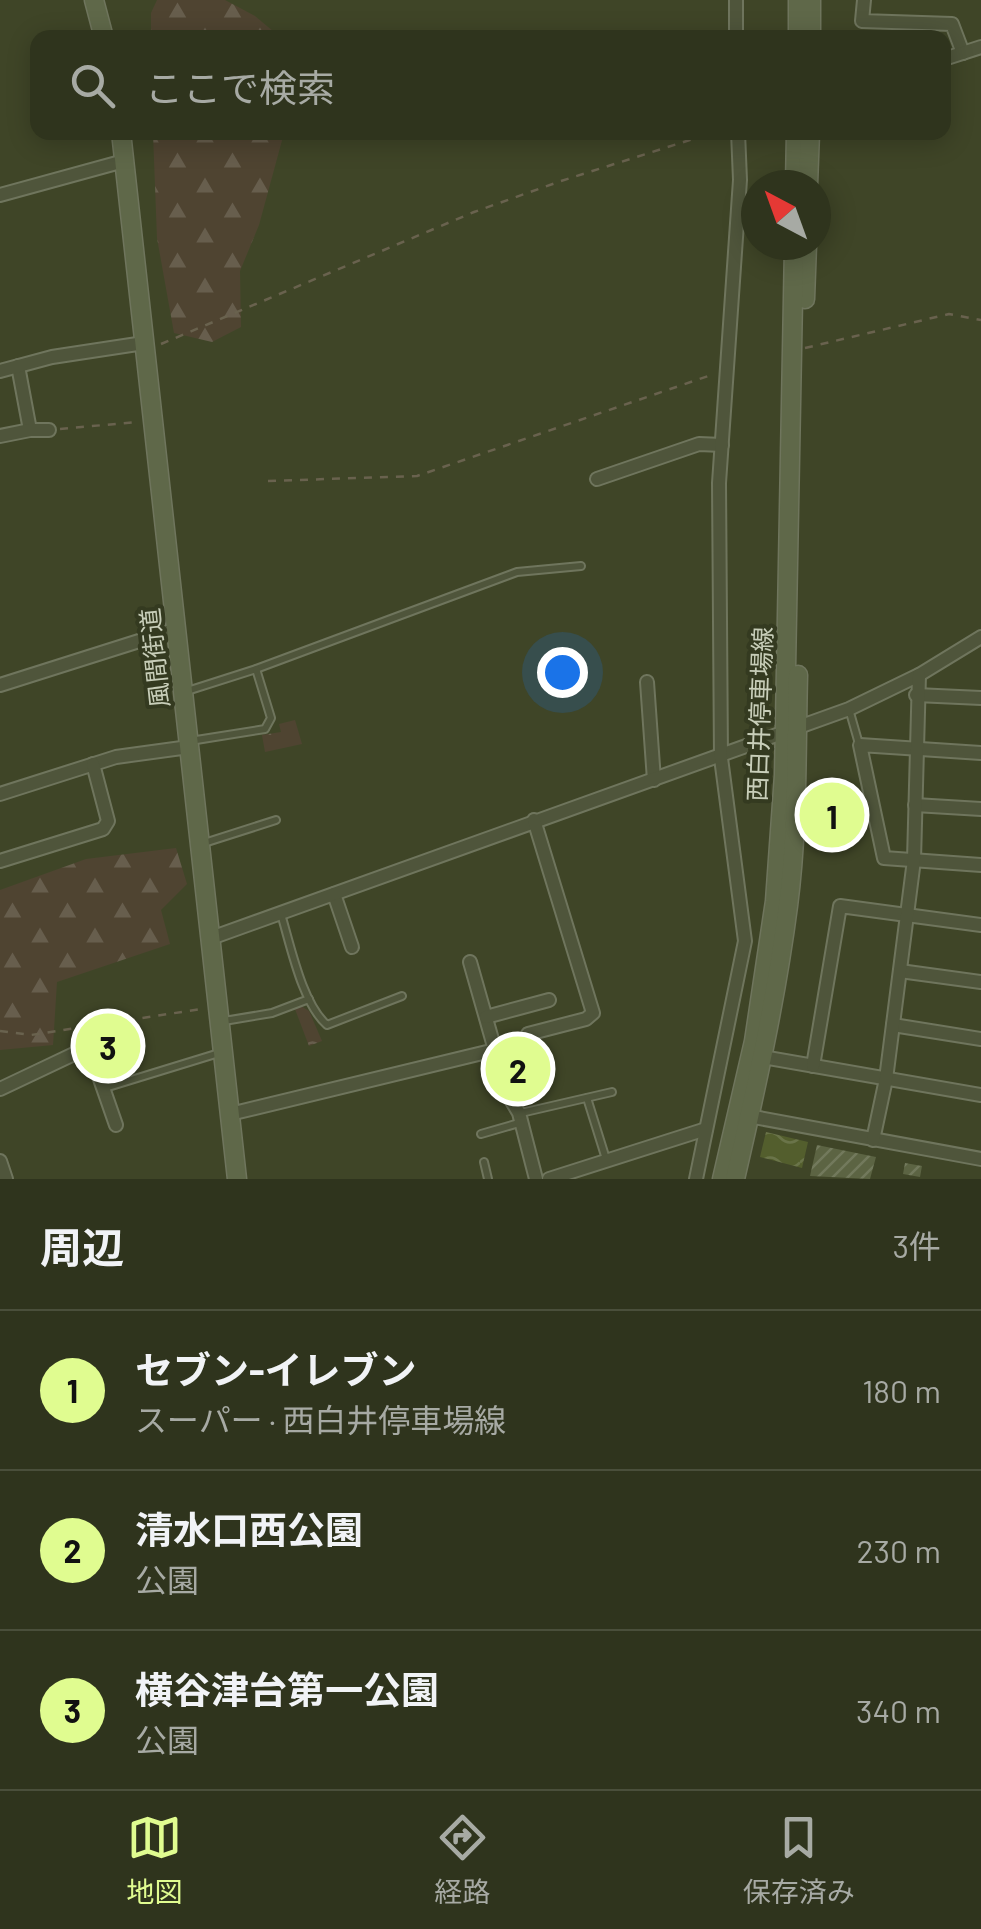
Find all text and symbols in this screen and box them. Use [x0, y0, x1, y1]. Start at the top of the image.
search box [30, 30, 951, 140]
icon: search [65, 58, 120, 113]
text: ここで検索 [145, 64, 335, 110]
north arrow [741, 170, 831, 260]
street label: 風間街道 [134, 607, 174, 709]
street label: 西白井停車場線 [741, 626, 777, 802]
your location [537, 647, 588, 698]
pin: 1 [800, 778, 864, 852]
pin: 3 [76, 1008, 140, 1084]
pin: 2 [486, 1032, 550, 1106]
text: 周辺 [40, 1221, 124, 1271]
text: 3件 [893, 1226, 941, 1264]
text: セブン-イレブン [135, 1346, 417, 1392]
text: 1 [67, 1371, 78, 1409]
text: 180 m [862, 1371, 941, 1409]
text: スーパー · 西白井停車場線 [135, 1400, 506, 1438]
text: 清水口西公園 [135, 1506, 363, 1552]
text: 2 [64, 1531, 81, 1569]
text: 230 m [857, 1531, 941, 1569]
text: 公園 [135, 1560, 199, 1598]
text: 横谷津台第一公園 [135, 1666, 439, 1712]
text: 3 [64, 1691, 81, 1729]
text: 340 m [856, 1691, 941, 1729]
text: 公園 [135, 1720, 199, 1758]
tab: 地図 [126, 1810, 182, 1910]
tab: 経路 [434, 1810, 491, 1910]
tab: 保存済み [743, 1810, 855, 1910]

